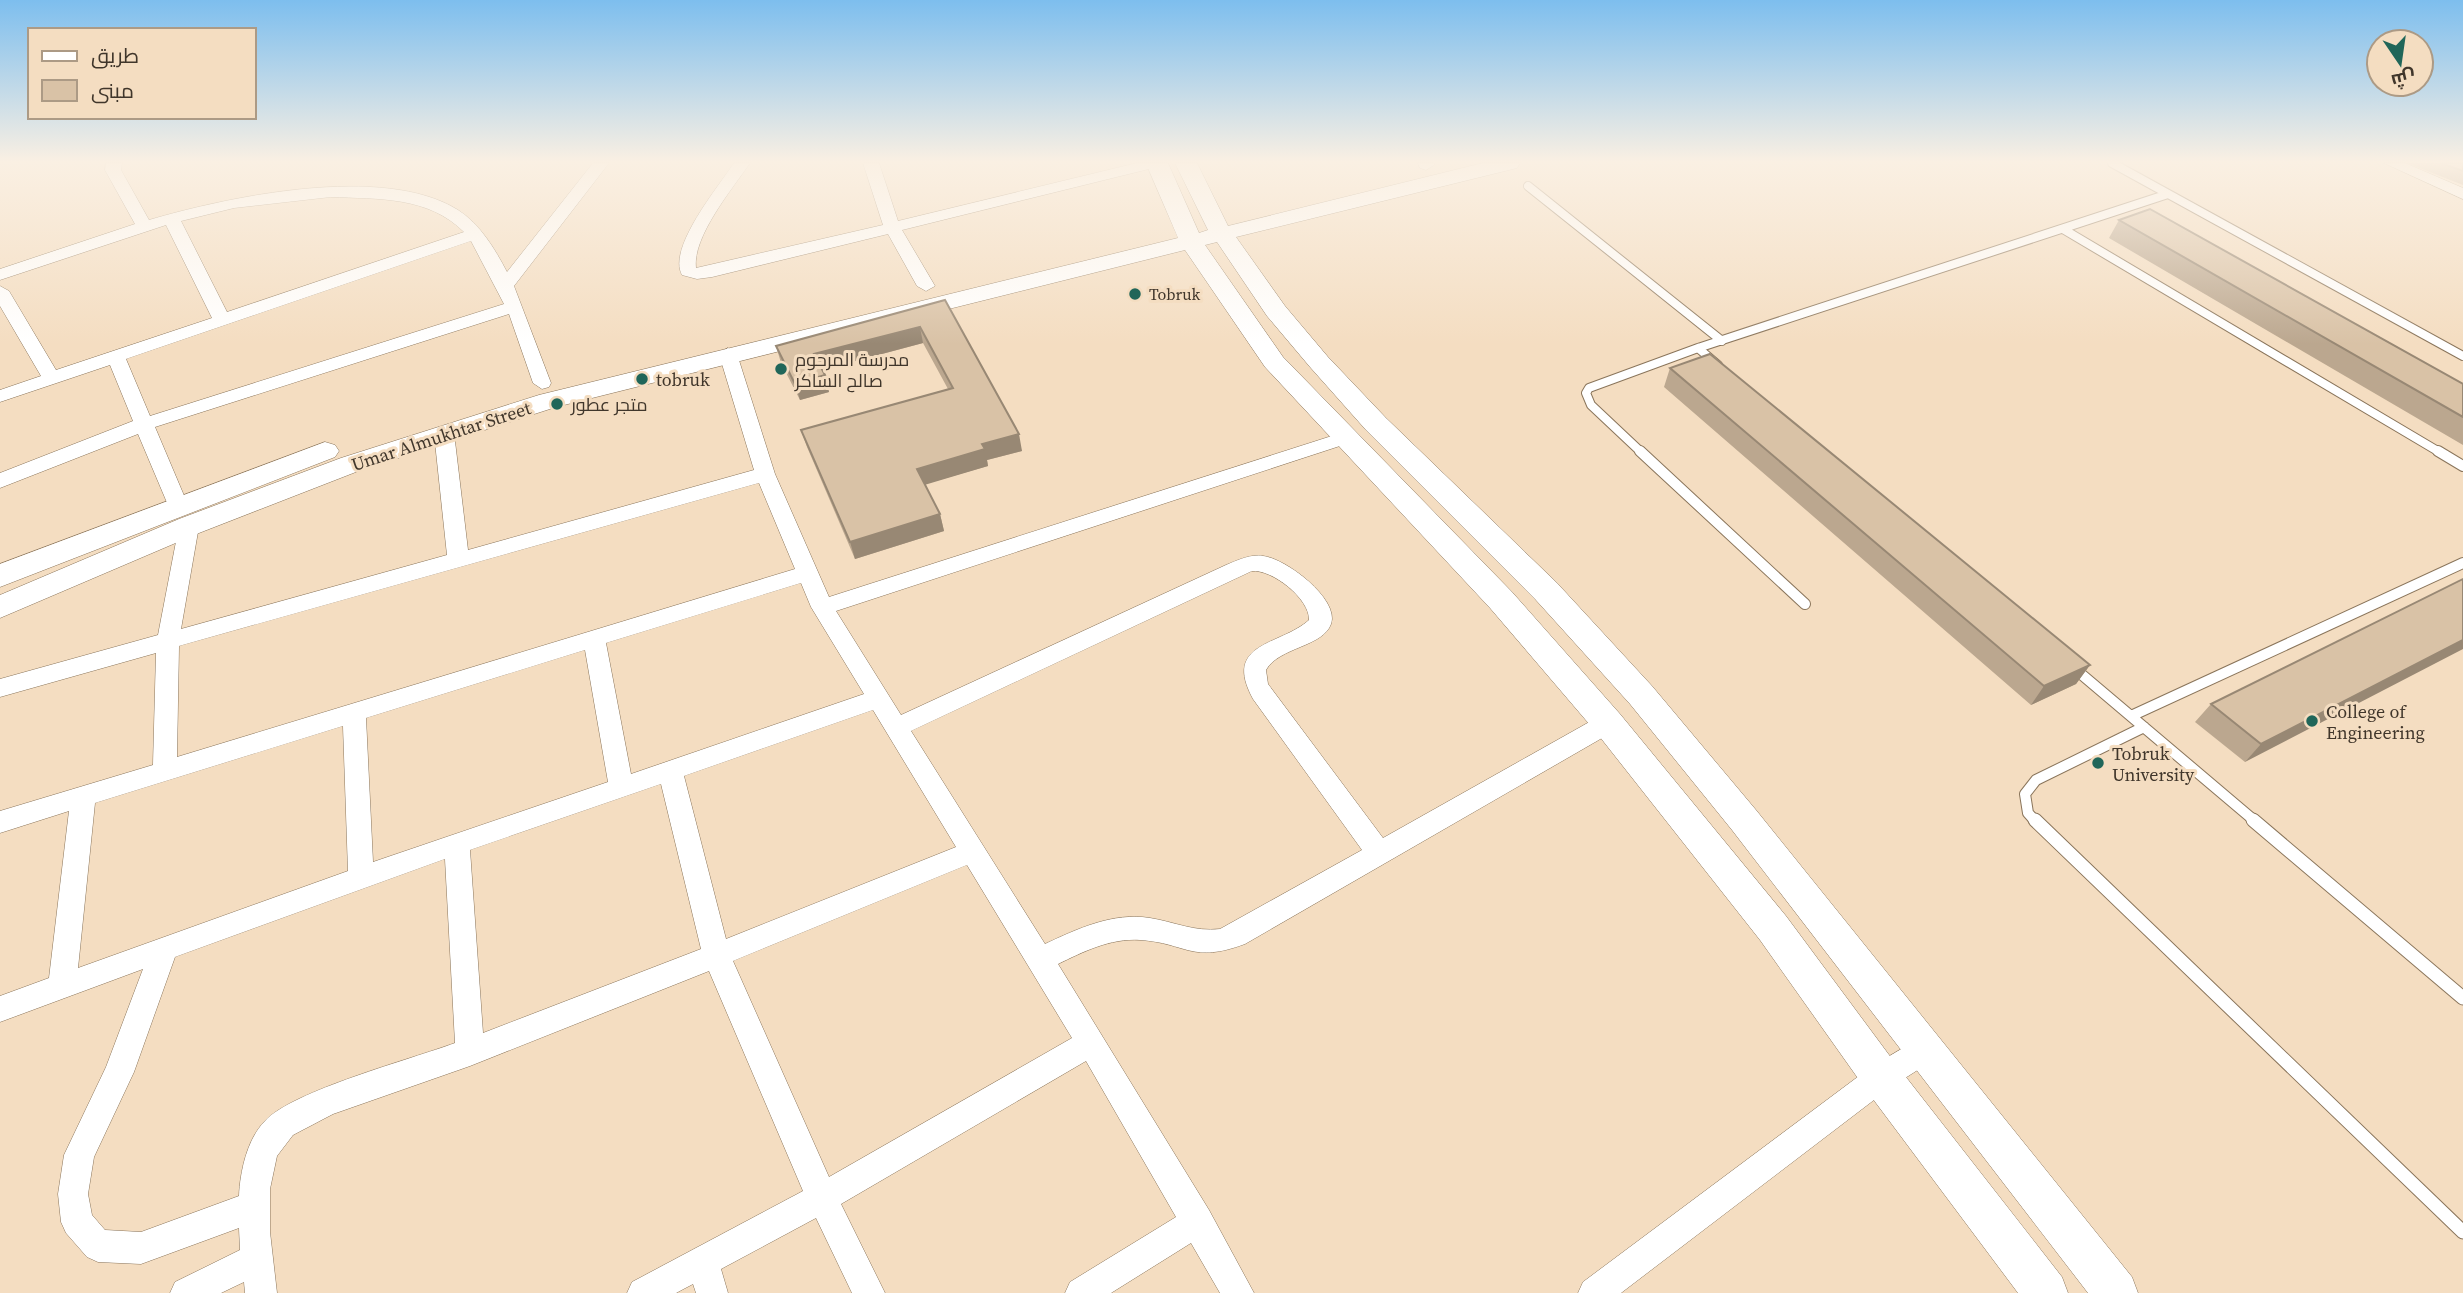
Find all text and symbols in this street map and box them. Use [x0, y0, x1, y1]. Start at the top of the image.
legend [28, 28, 256, 119]
north arrow [2365, 28, 2435, 98]
text: طريق [91, 41, 139, 70]
text: ش [2389, 64, 2419, 95]
text: مبنى [91, 76, 134, 105]
place label: Tobruk [1149, 283, 1200, 305]
marker: Tobruk [1127, 286, 1143, 302]
place label: مدرسة المرحوم صالح الساكر [794, 347, 909, 393]
marker: مدرسة المرحوم صالح الساكر [773, 361, 789, 377]
place label: tobruk [656, 367, 710, 392]
marker: tobruk [634, 371, 650, 387]
place label: متجر عطور [570, 392, 648, 417]
street label: Umar Almukhtar Street [348, 395, 534, 477]
marker: متجر عطور [549, 396, 565, 412]
place label: College of Engineering [2326, 699, 2425, 745]
marker: College of Engineering [2304, 713, 2320, 729]
place label: Tobruk University [2112, 741, 2195, 787]
marker: Tobruk University [2090, 755, 2106, 771]

